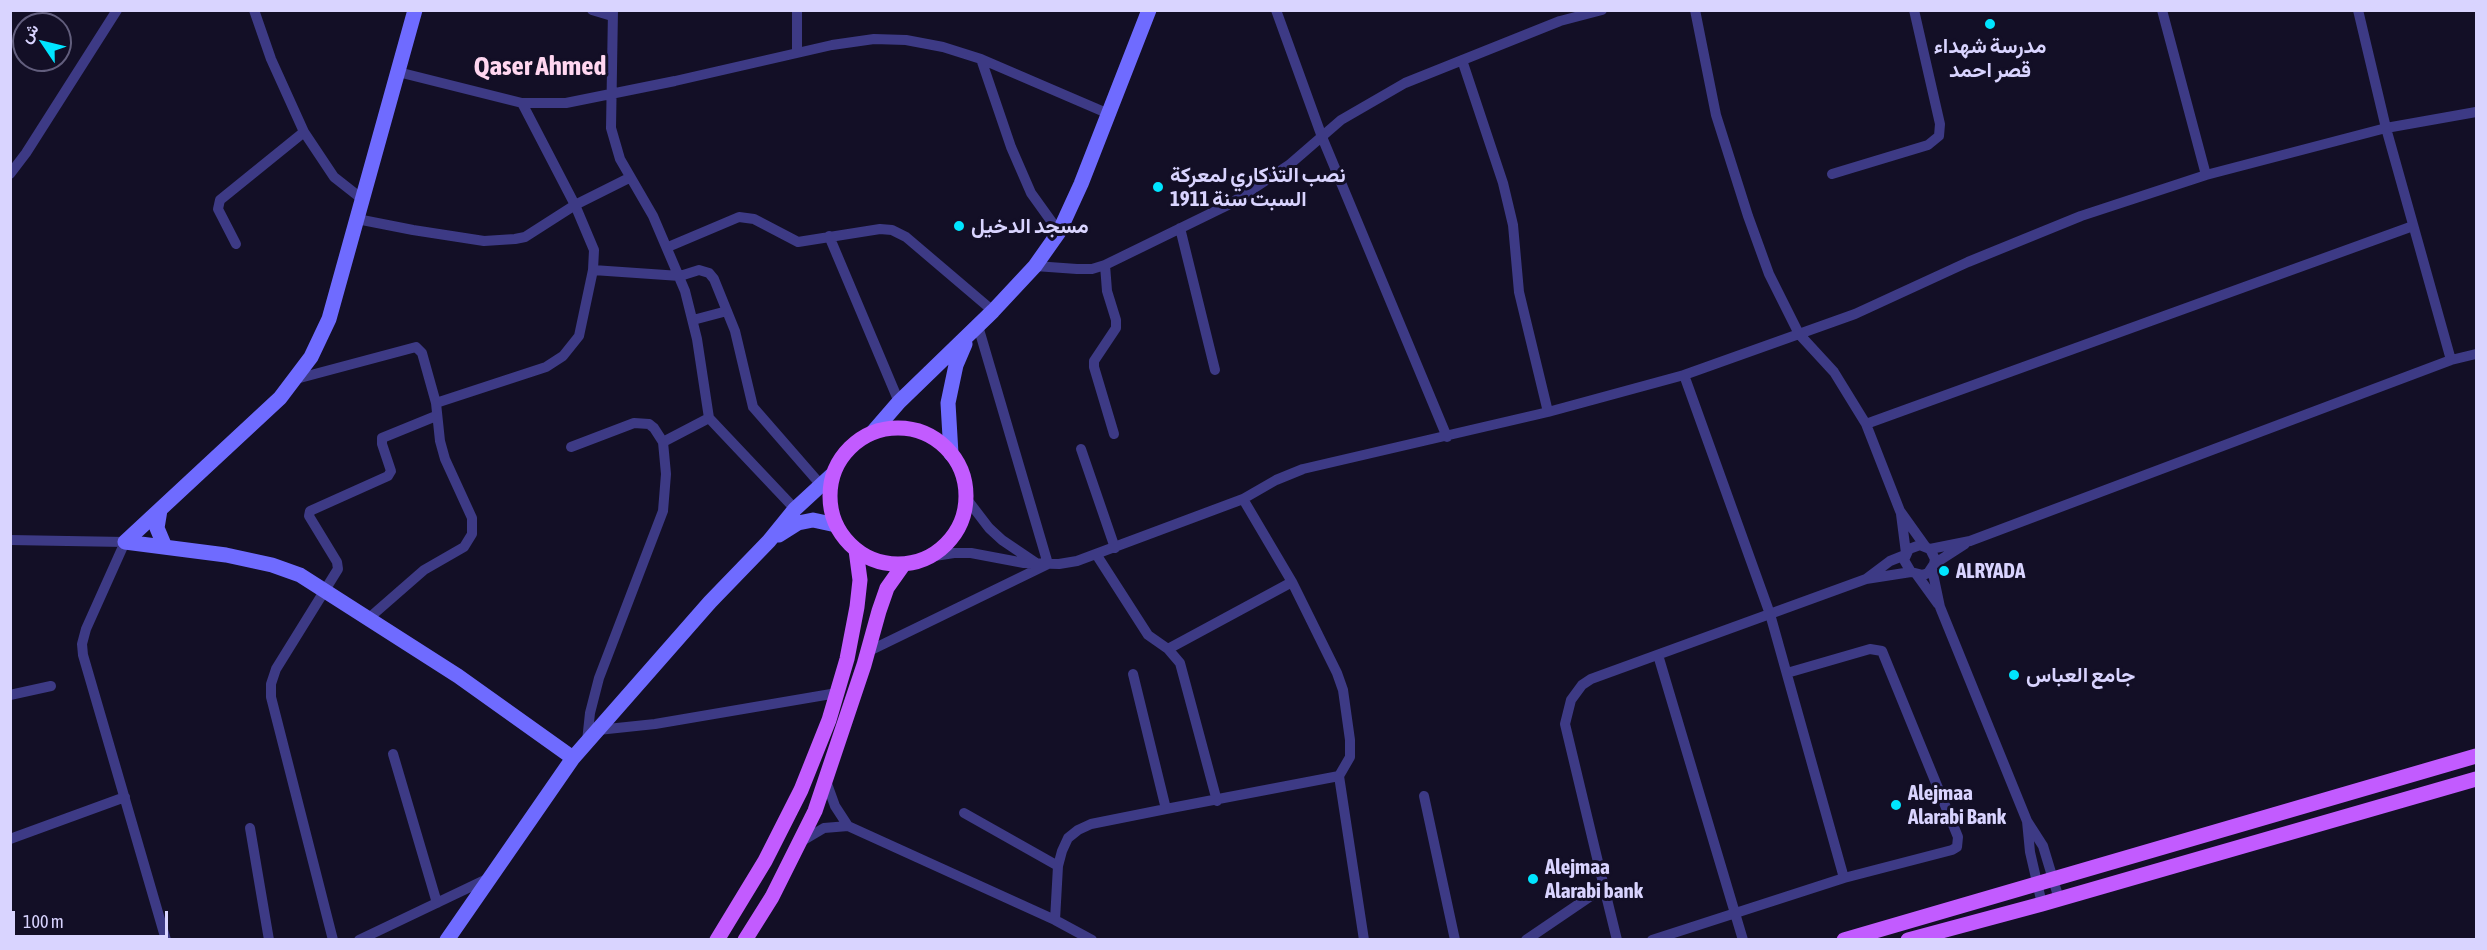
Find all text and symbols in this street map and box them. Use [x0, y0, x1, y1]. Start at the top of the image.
north arrow [12, 12, 72, 72]
marker: مدرسة شهداء قصر احمد [1983, 17, 1997, 31]
text: ش [16, 20, 42, 46]
place label: مدرسة شهداء قصر احمد [1934, 33, 2046, 83]
district label: Qaser Ahmed [474, 50, 606, 82]
place label: نصب التذكاري لمعركة السبت سنة 1911 [1170, 162, 1346, 212]
marker: نصب التذكاري لمعركة السبت سنة 1911 [1151, 180, 1165, 194]
place label: مسجد الدخيل [971, 213, 1089, 239]
marker: مسجد الدخيل [952, 219, 966, 233]
place label: ALRYADA [1956, 558, 2025, 584]
marker: ALRYADA [1937, 564, 1951, 578]
place label: جامع العباس [2026, 662, 2135, 688]
marker: جامع العباس [2007, 668, 2021, 682]
place label: Alejmaa Alarabi Bank [1908, 780, 2006, 830]
marker: Alejmaa Alarabi Bank [1889, 798, 1903, 812]
place label: Alejmaa Alarabi bank [1545, 854, 1643, 904]
marker: Alejmaa Alarabi bank [1526, 872, 1540, 886]
scale bar [15, 899, 171, 937]
text: 100 m [23, 911, 64, 932]

